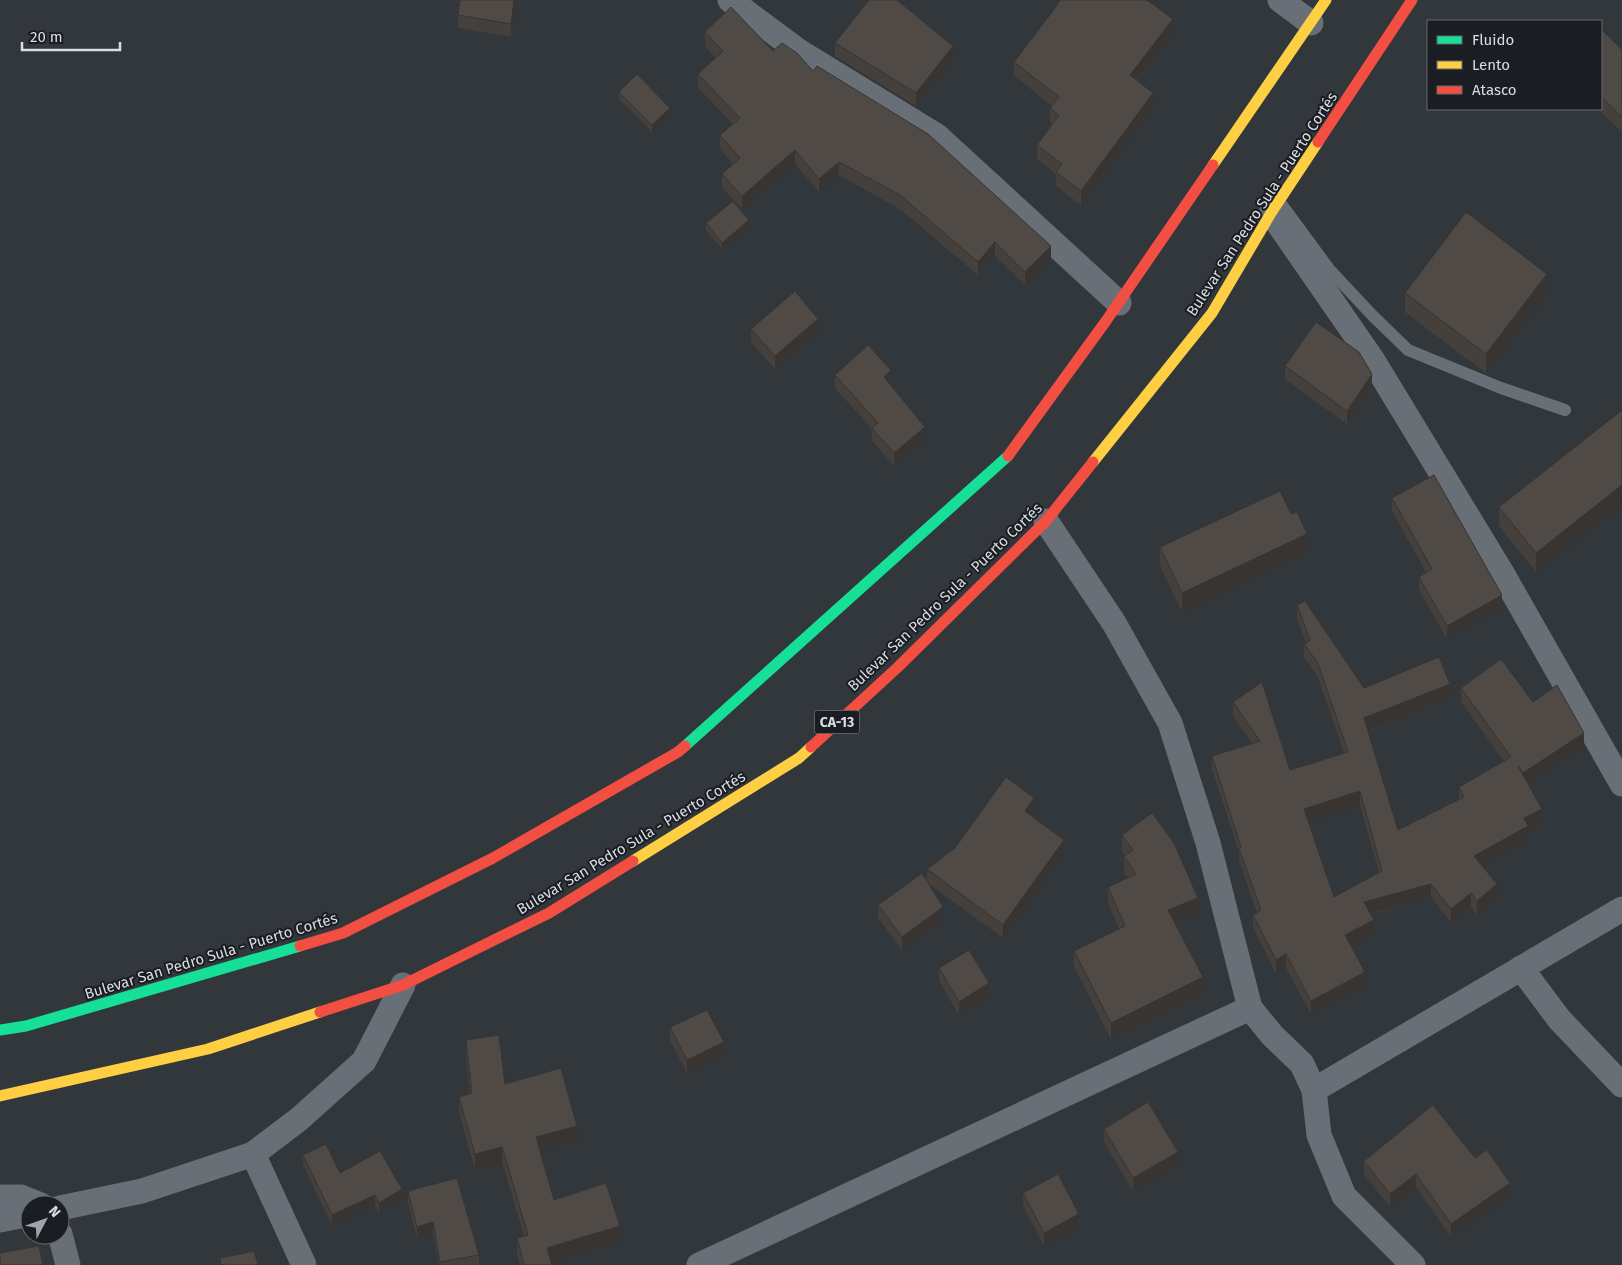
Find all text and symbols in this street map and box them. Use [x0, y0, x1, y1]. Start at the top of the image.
scale bar [22, 20, 120, 52]
legend [1427, 20, 1602, 110]
text: 20 m [30, 28, 63, 46]
text: Fluido [1472, 31, 1514, 49]
text: Lento [1472, 56, 1510, 74]
text: Atasco [1472, 81, 1517, 99]
street label: Bulevar San Pedro Sula - Puerto Cortés [1183, 89, 1341, 319]
street label: Bulevar San Pedro Sula - Puerto Cortés [844, 499, 1046, 695]
road number: CA-13 [814, 710, 860, 734]
street label: Bulevar San Pedro Sula - Puerto Cortés [514, 767, 748, 919]
street label: Bulevar San Pedro Sula - Puerto Cortés [82, 909, 340, 1003]
north arrow [20, 1195, 70, 1245]
text: N [45, 1203, 64, 1221]

